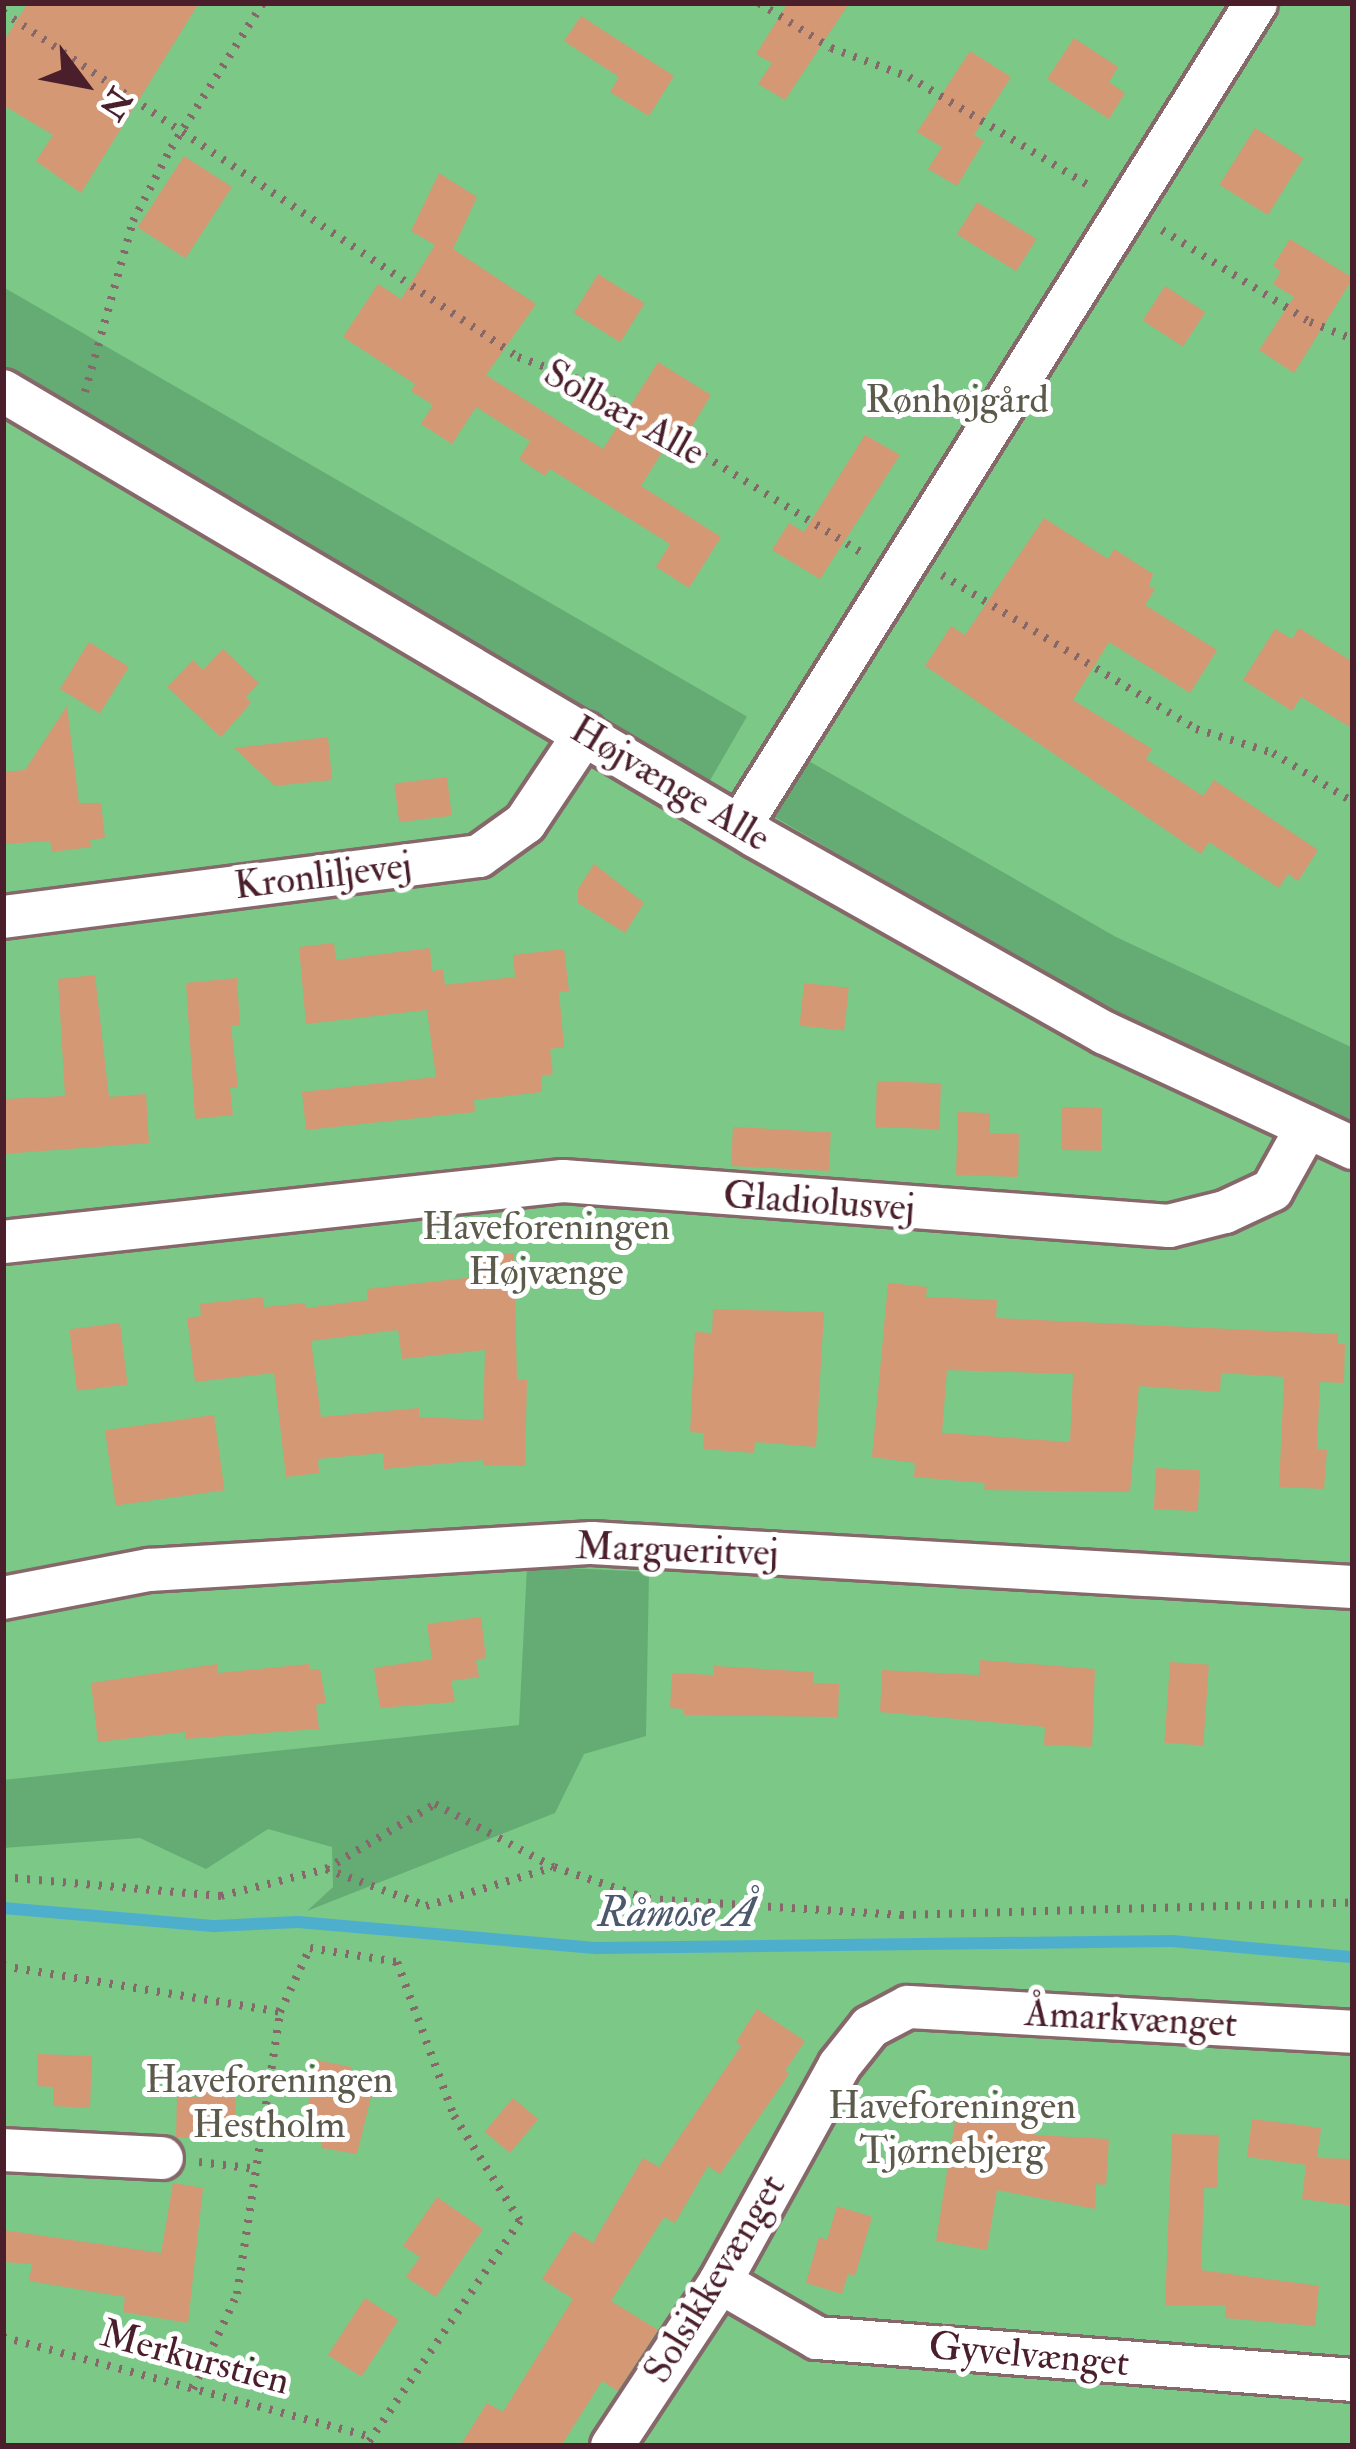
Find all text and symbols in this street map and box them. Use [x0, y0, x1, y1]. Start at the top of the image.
north arrow [24, 24, 144, 144]
text: N [90, 80, 140, 127]
street label: Solbær Alle [535, 350, 713, 476]
park label: Rønhøjgård [865, 377, 1049, 423]
street label: Højvænge Alle [562, 706, 778, 862]
street label: Kronliljevej [232, 842, 414, 910]
street label: Gladiolusvej [722, 1172, 916, 1232]
park label: Haveforeningen Højvænge [422, 1205, 670, 1296]
street label: Margueritvej [575, 1523, 779, 1577]
water label: Råmose Å [598, 1888, 756, 1938]
street label: Åmarkvænget [1024, 1990, 1238, 2048]
park label: Haveforeningen Hestholm [145, 2058, 393, 2149]
park label: Haveforeningen Tjørnebjerg [828, 2084, 1076, 2175]
street label: Solsikkevænget [634, 2166, 796, 2392]
street label: Merkurstien [95, 2310, 295, 2406]
street label: Gyvelvænget [927, 2323, 1131, 2387]

